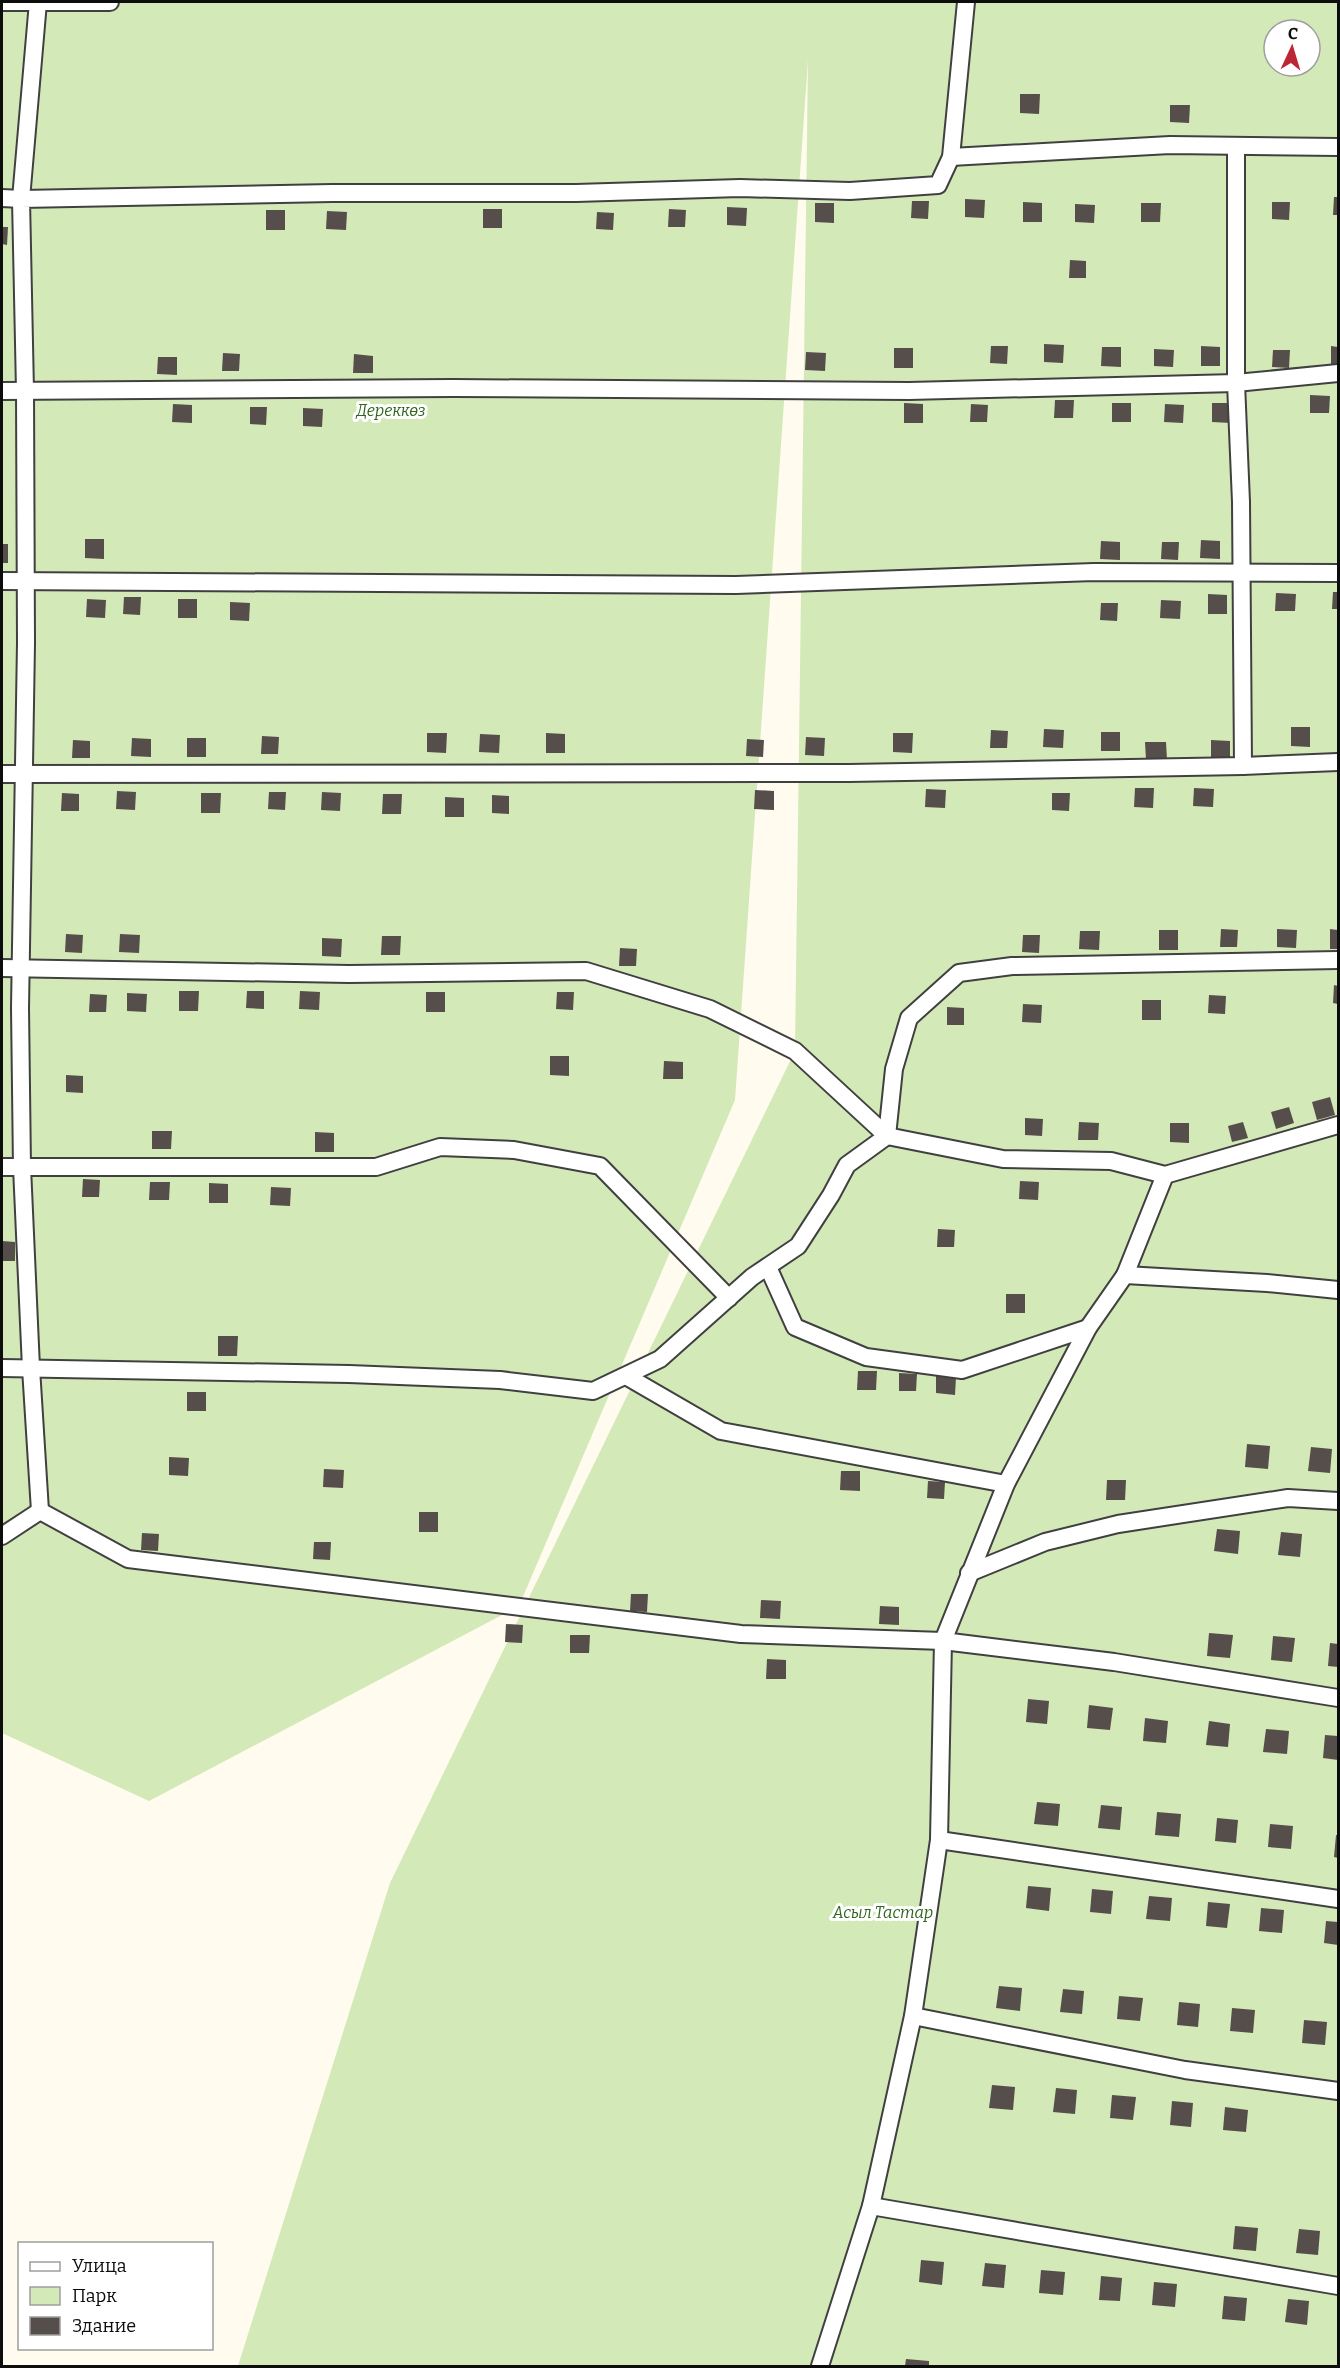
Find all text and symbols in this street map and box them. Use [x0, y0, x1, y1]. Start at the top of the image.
north arrow [1262, 18, 1322, 78]
text: С [1287, 24, 1299, 43]
park label: Дереккөз [355, 401, 426, 420]
park label: Асыл Тастар [832, 1903, 933, 1922]
legend [18, 2242, 213, 2350]
text: Улица [72, 2255, 127, 2277]
text: Парк [72, 2285, 117, 2307]
text: Здание [72, 2315, 136, 2337]

